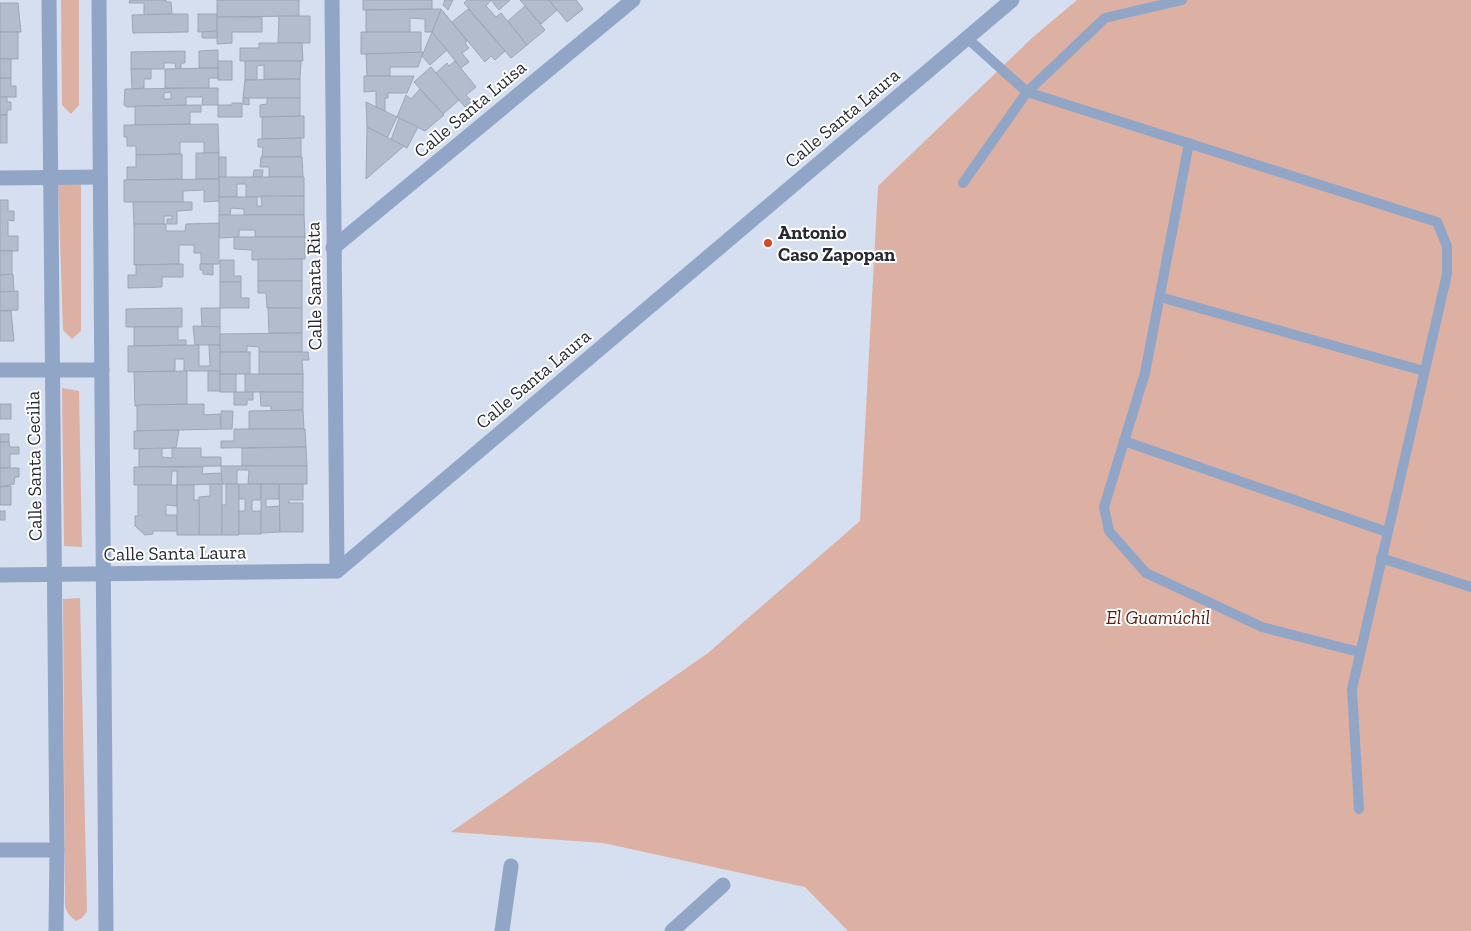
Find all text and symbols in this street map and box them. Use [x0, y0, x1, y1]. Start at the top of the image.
street label: Calle Santa Luisa [409, 55, 531, 163]
street label: Calle Santa Laura [780, 63, 904, 173]
street label: Calle Santa Rita [301, 221, 327, 351]
place label: Antonio Caso Zapopan [778, 221, 896, 266]
marker: Antonio Caso Zapopan [762, 237, 774, 249]
street label: Calle Santa Laura [471, 324, 595, 434]
street label: Calle Santa Cecilia [21, 391, 47, 541]
street label: Calle Santa Laura [103, 540, 247, 566]
park label: El Guamúchil [1106, 606, 1210, 629]

